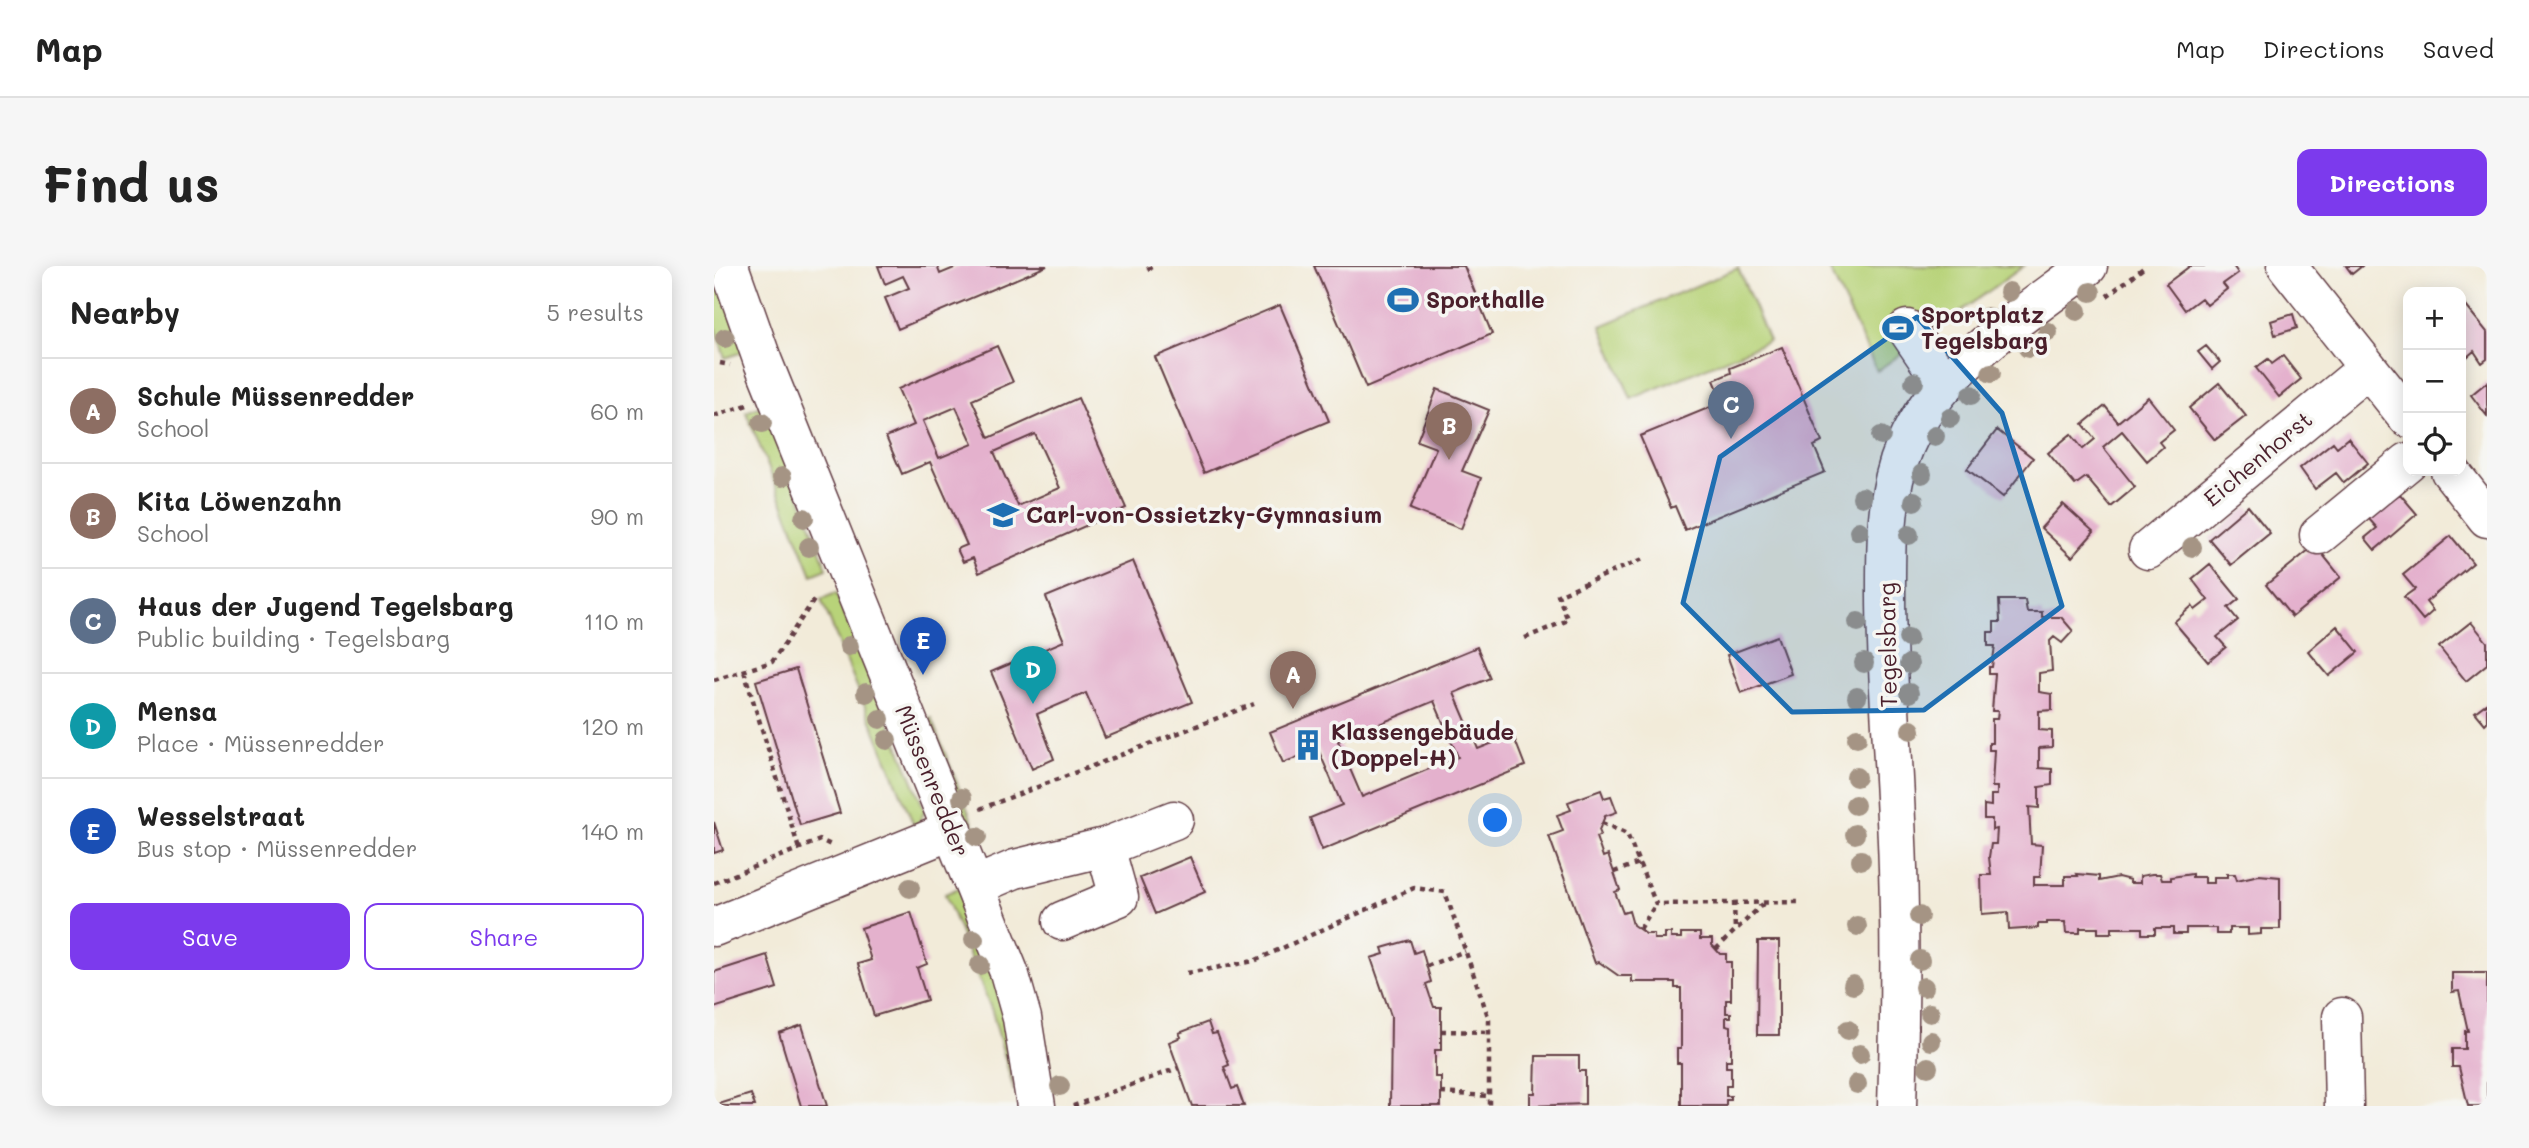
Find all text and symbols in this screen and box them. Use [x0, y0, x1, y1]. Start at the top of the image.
text: Map [35, 27, 103, 70]
text: Map [2176, 33, 2225, 64]
text: Directions [2263, 33, 2385, 64]
text: Saved [2423, 33, 2494, 64]
button: Directions [2297, 149, 2487, 216]
text: Find us [42, 151, 220, 214]
sports icon: Sporthalle [1386, 283, 1420, 317]
place label: Sporthalle [1426, 284, 1545, 314]
map controls [2403, 287, 2466, 476]
button: + [2403, 287, 2466, 350]
text: Nearby [70, 292, 180, 332]
text: 5 results [547, 297, 644, 327]
place label: Sportplatz Tegelsbarg [1921, 299, 2048, 355]
sports icon: Sportplatz Tegelsbarg [1881, 311, 1915, 345]
button: − [2403, 350, 2466, 413]
text: Schule Müssenredder [137, 379, 414, 413]
pin: C [1708, 381, 1754, 439]
text: A [85, 396, 101, 426]
text: 60 m [590, 396, 644, 426]
pin: B [1426, 402, 1472, 460]
street label: Eichenhorst [2197, 404, 2318, 513]
text: School [137, 413, 210, 443]
button: locate [2403, 413, 2466, 476]
text: Kita Löwenzahn [137, 484, 342, 518]
school or university icon: Carl-von-Ossietzky-Gymnasium [986, 498, 1020, 532]
place label: Carl-von-Ossietzky-Gymnasium [1026, 499, 1382, 529]
text: B [85, 501, 101, 531]
text: 90 m [591, 501, 644, 531]
text: School [137, 518, 210, 548]
street label: Tegelsbarg [1871, 582, 1903, 708]
text: Haus der Jugend Tegelsbarg [137, 589, 513, 623]
text: C [84, 606, 102, 636]
text: 110 m [584, 606, 644, 636]
pin: E [900, 617, 946, 675]
text: Public building · Tegelsbarg [137, 623, 450, 653]
pin: D [1010, 646, 1056, 704]
pin: A [1270, 651, 1316, 709]
text: Mensa [137, 694, 218, 728]
street label: Müssenredder [889, 700, 977, 861]
text: D [85, 711, 101, 741]
text: 120 m [581, 711, 644, 741]
place label: Klassengebäude (Doppel-H) [1331, 716, 1514, 772]
text: Place · Müssenredder [137, 728, 385, 758]
building icon: Klassengebäude (Doppel-H) [1291, 728, 1325, 762]
text: Wesselstraat [137, 799, 305, 833]
your location [1478, 803, 1512, 837]
text: E [86, 816, 100, 846]
text: 140 m [580, 816, 644, 846]
text: Bus stop · Müssenredder [137, 833, 417, 863]
button: Save [70, 903, 350, 970]
button: Share [364, 903, 644, 970]

